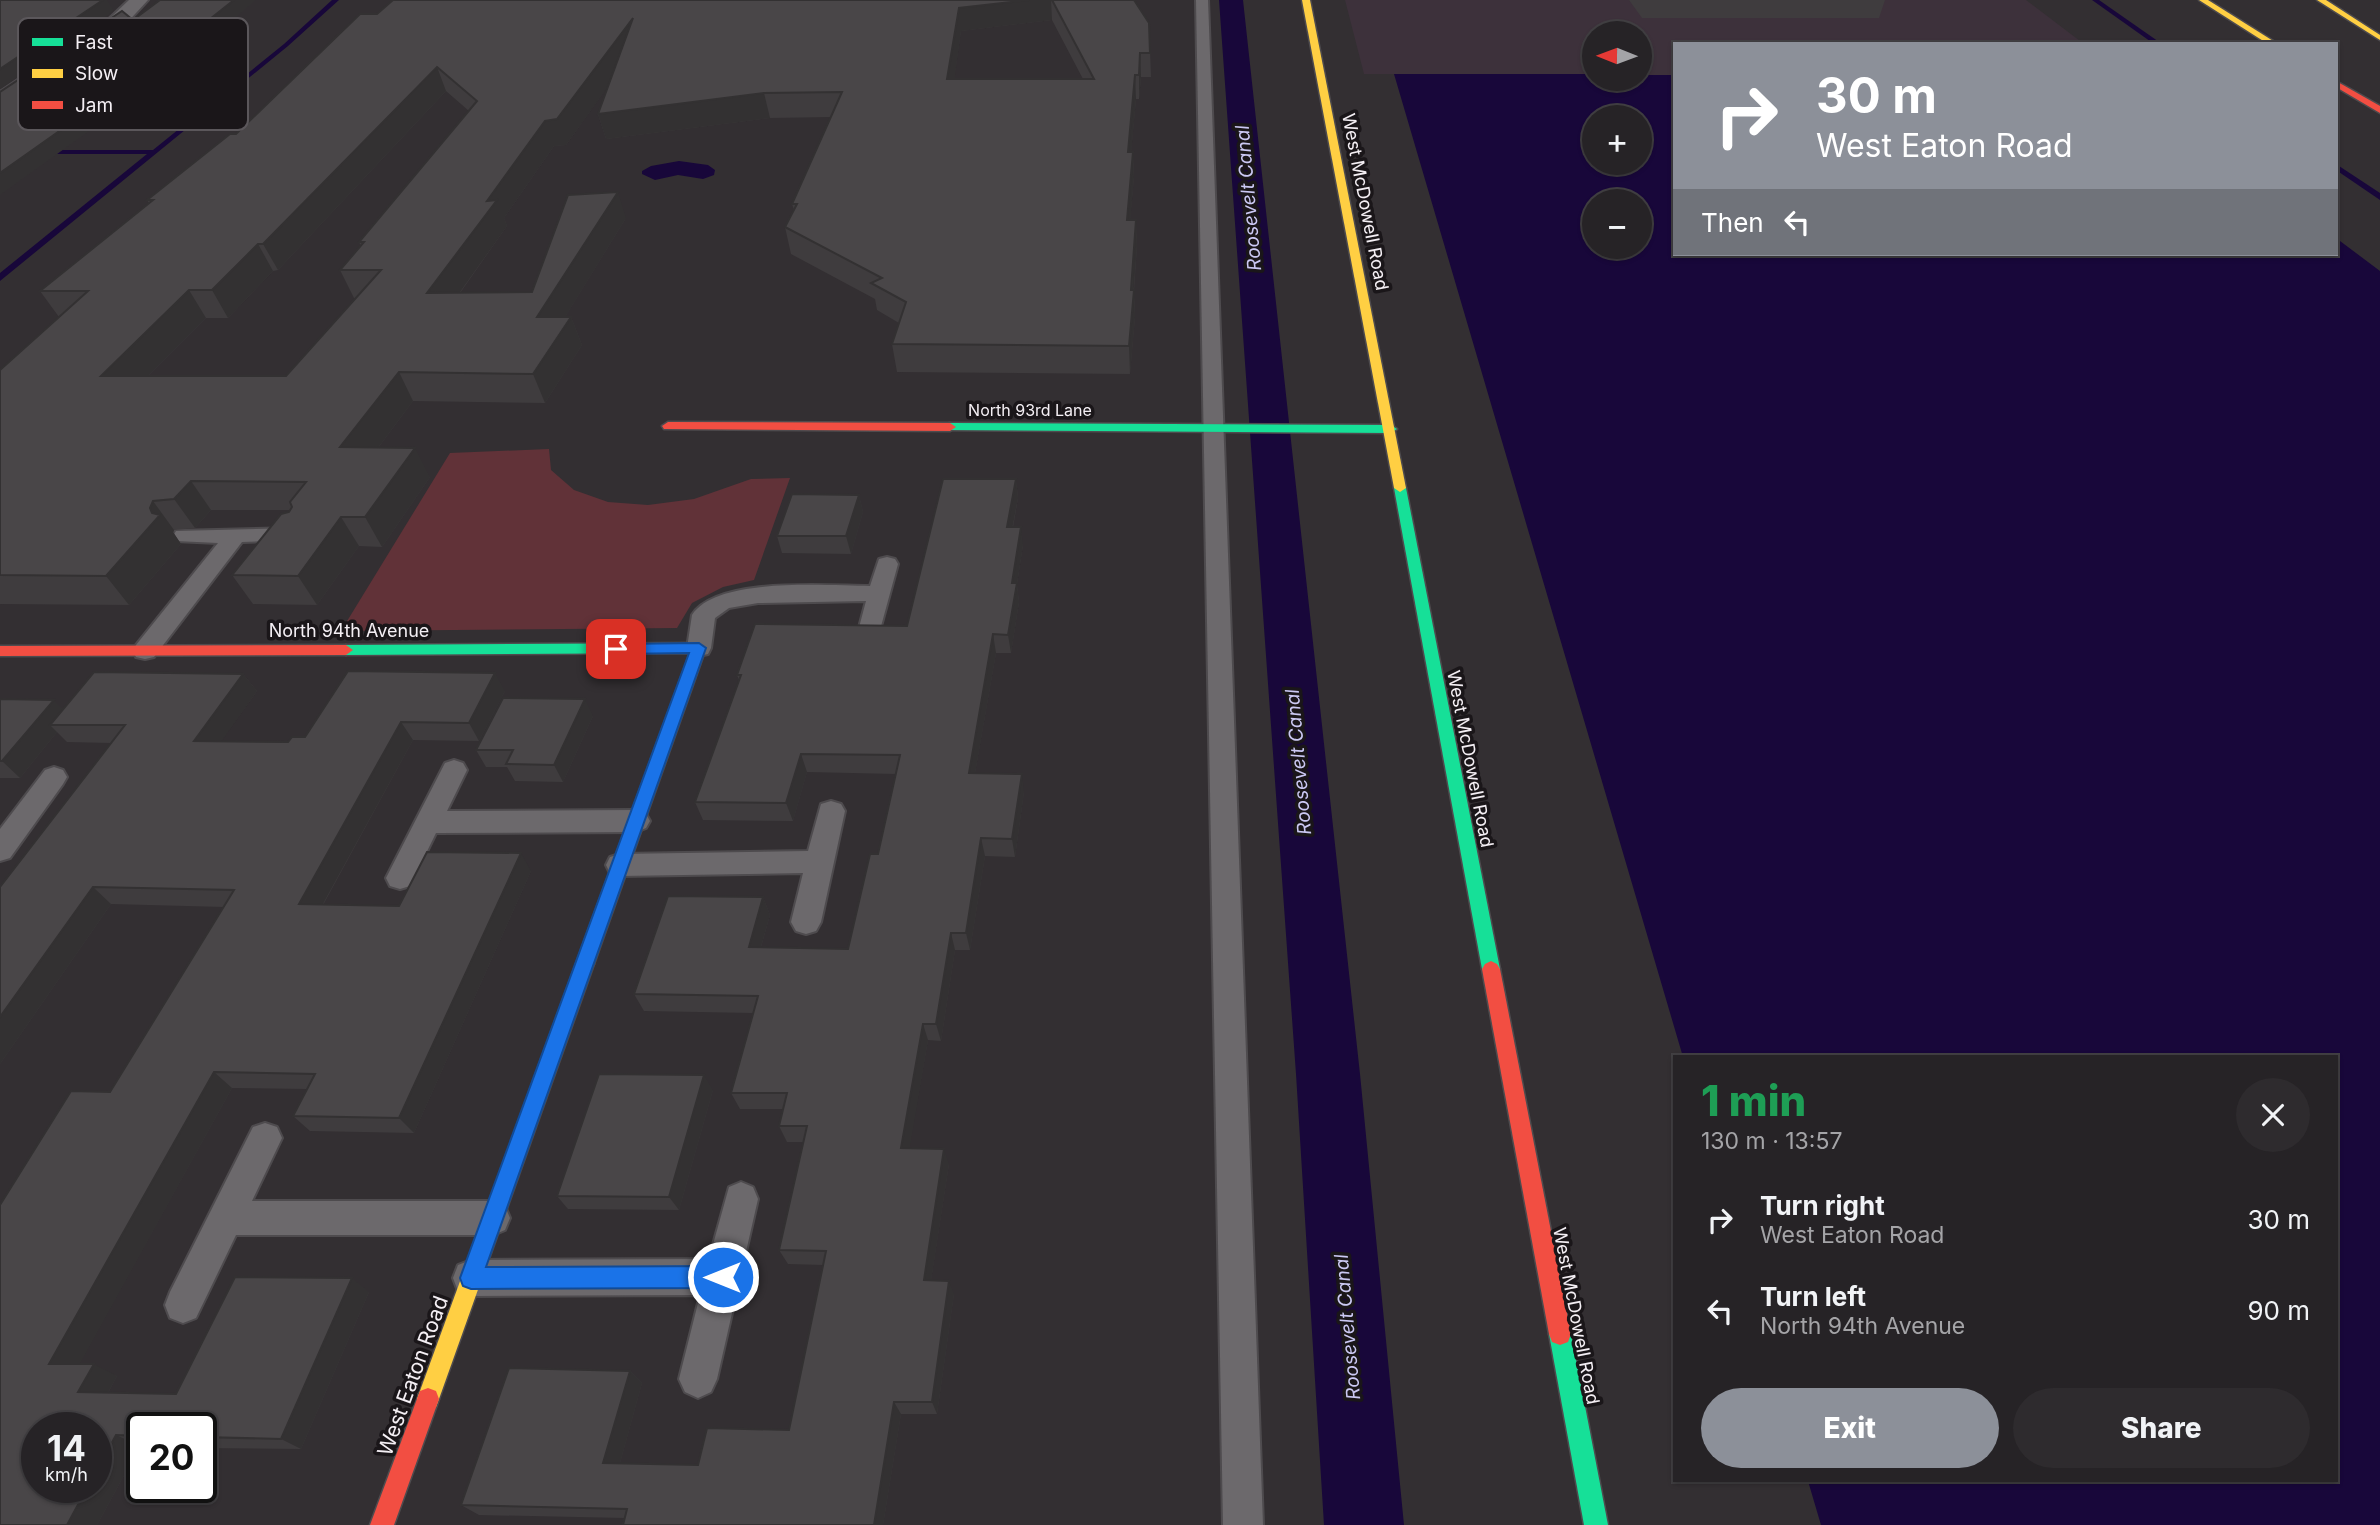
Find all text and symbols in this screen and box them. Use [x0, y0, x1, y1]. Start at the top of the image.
legend [18, 18, 248, 130]
north arrow [1582, 21, 1652, 91]
map controls [1582, 21, 1652, 259]
text: Fast [75, 31, 113, 54]
text: Slow [75, 62, 118, 85]
text: 30 m [1816, 66, 1937, 125]
icon: right [1701, 70, 1792, 161]
text: Jam [75, 94, 113, 117]
button: + [1582, 105, 1652, 175]
street label: West McDowell Road [1338, 112, 1393, 292]
water label: Roosevelt Canal [1231, 124, 1266, 272]
text: West Eaton Road [1816, 126, 2073, 165]
button: − [1582, 189, 1652, 259]
icon: left [1778, 203, 1816, 241]
text: Then [1701, 207, 1764, 238]
street label: North 93rd Lane [968, 400, 1092, 420]
pin [586, 619, 646, 679]
street label: North 94th Avenue [269, 620, 429, 641]
icon: arrive [597, 630, 635, 668]
street label: West McDowell Road [1443, 669, 1498, 849]
water label: Roosevelt Canal [1281, 688, 1316, 836]
text: 1 min [1701, 1075, 1806, 1126]
button: close [2236, 1078, 2310, 1152]
text: 130 m · 13:57 [1701, 1127, 1842, 1155]
text: Turn right [1760, 1190, 1885, 1221]
icon: right [1701, 1201, 1739, 1239]
text: 30 m [2247, 1204, 2310, 1235]
text: West Eaton Road [1760, 1221, 1944, 1249]
street label: West McDowell Road [1549, 1226, 1604, 1406]
position arrow [686, 1240, 760, 1314]
water label: Roosevelt Canal [1330, 1253, 1365, 1401]
text: Turn left [1760, 1281, 1866, 1312]
street label: West Eaton Road [372, 1292, 453, 1459]
icon: left [1701, 1292, 1739, 1330]
text: 90 m [2247, 1295, 2310, 1326]
text: North 94th Avenue [1760, 1312, 1965, 1340]
button: Exit [1701, 1388, 1999, 1468]
button: Share [2013, 1388, 2310, 1468]
speed limit sign: 20 [126, 1412, 217, 1503]
text: 14 [47, 1427, 86, 1469]
text: km/h [45, 1464, 88, 1485]

